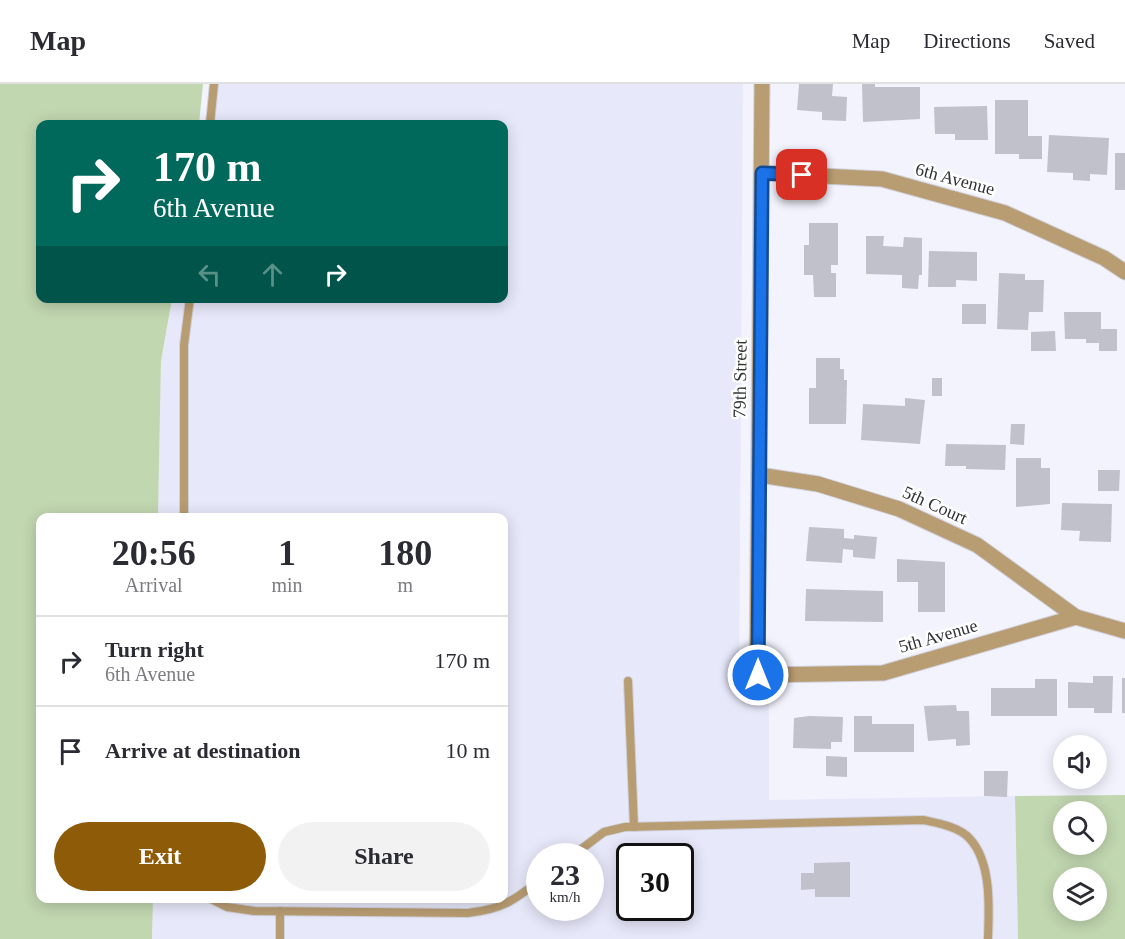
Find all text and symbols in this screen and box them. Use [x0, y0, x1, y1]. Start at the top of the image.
text: Map [30, 25, 86, 56]
text: Map [852, 29, 890, 53]
text: Directions [923, 29, 1011, 53]
text: Saved [1044, 29, 1095, 53]
icon: right [54, 144, 132, 222]
text: 170 m [153, 144, 262, 190]
pin [776, 149, 827, 200]
icon: arrive [785, 158, 818, 191]
street label: 6th Avenue [913, 159, 997, 199]
text: 6th Avenue [153, 193, 275, 223]
icon: left [193, 258, 226, 291]
icon: ahead [256, 258, 289, 291]
icon: right [319, 258, 352, 291]
street label: 79th Street [729, 340, 751, 418]
street label: 5th Court [900, 482, 970, 528]
text: 20:56 [112, 533, 196, 573]
text: 1 [278, 533, 296, 573]
text: 180 [378, 533, 432, 573]
text: Arrival [125, 574, 183, 596]
text: min [271, 574, 303, 596]
text: m [398, 574, 413, 596]
street label: 5th Avenue [896, 615, 980, 657]
text: Turn right [105, 637, 204, 662]
position arrow [726, 643, 790, 707]
icon: right [54, 645, 87, 678]
text: 170 m [434, 648, 490, 673]
text: 6th Avenue [105, 663, 195, 685]
icon: arrive [54, 735, 87, 768]
map controls [1053, 735, 1107, 921]
button: sound [1053, 735, 1107, 789]
text: Arrive at destination [105, 738, 301, 763]
text: 10 m [445, 738, 490, 763]
button: search [1053, 801, 1107, 855]
button: Exit [54, 822, 266, 891]
button: Share [278, 822, 490, 891]
speed limit sign: 30 [616, 843, 694, 921]
text: 23 [550, 858, 580, 891]
button: layers [1053, 867, 1107, 921]
text: km/h [550, 889, 580, 905]

